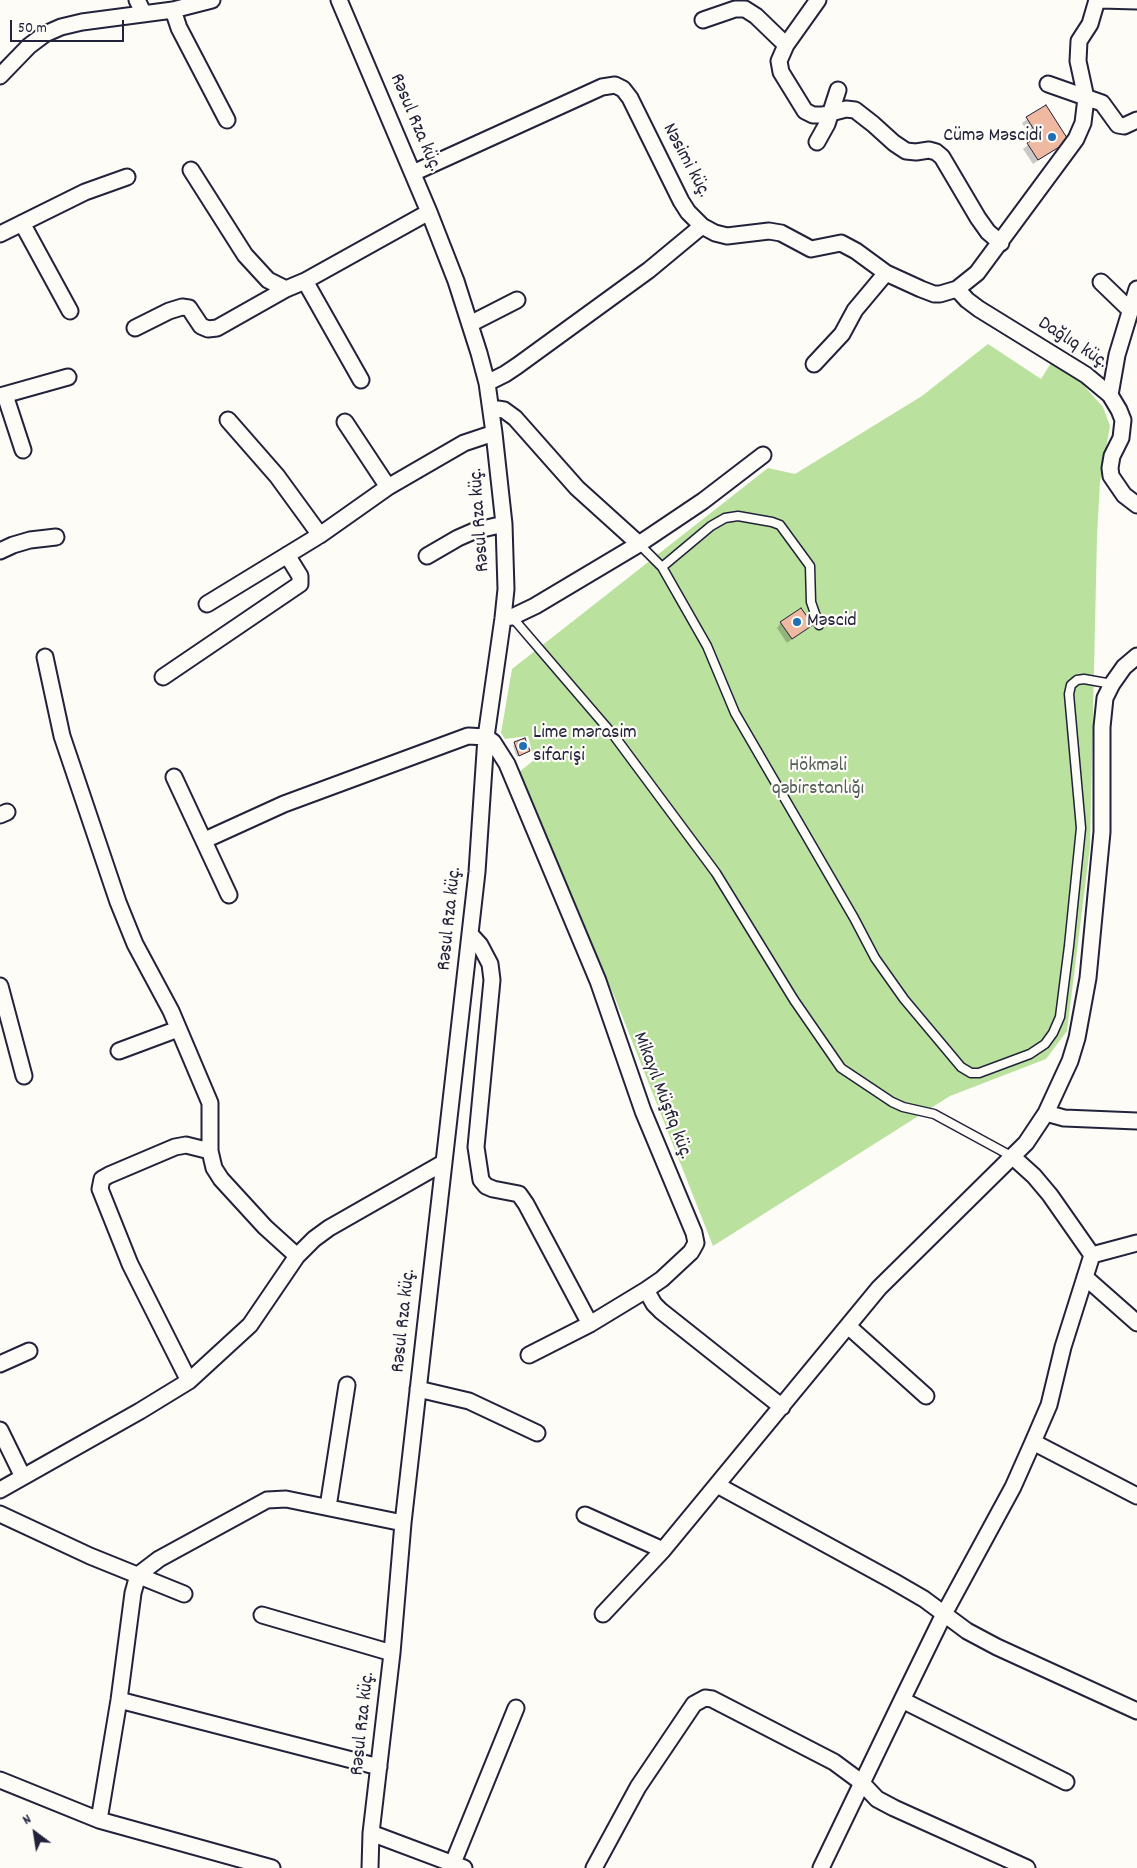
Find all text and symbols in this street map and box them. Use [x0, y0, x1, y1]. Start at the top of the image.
scale bar [12, 10, 126, 42]
text: 50 m [18, 18, 47, 40]
street label: Rəsul Rza küç. [383, 70, 445, 176]
street label: Nəsimi küç. [655, 120, 715, 202]
place label: Cümə Məscidi [943, 125, 1042, 149]
marker: Cümə Məscidi [1046, 131, 1058, 143]
street label: Dağlıq küç. [1033, 313, 1111, 375]
street label: Rəsul Rza küç. [465, 467, 497, 573]
place label: Məscid [807, 610, 857, 634]
marker: Məscid [791, 616, 803, 628]
place label: Lime mərasim sifarişi [533, 722, 637, 769]
marker: Lime mərasim sifarişi [517, 740, 529, 752]
park label: Hökməli qəbirstanlığı [772, 755, 864, 802]
street label: Rəsul Rza küç. [434, 866, 468, 972]
street label: Mikayıl Müşfiq küç. [626, 1029, 696, 1163]
street label: Rəsul Rza küç. [388, 1268, 422, 1374]
street label: Rəsul Rza küç. [347, 1671, 381, 1777]
north arrow [10, 1808, 60, 1858]
text: N [19, 1810, 35, 1831]

